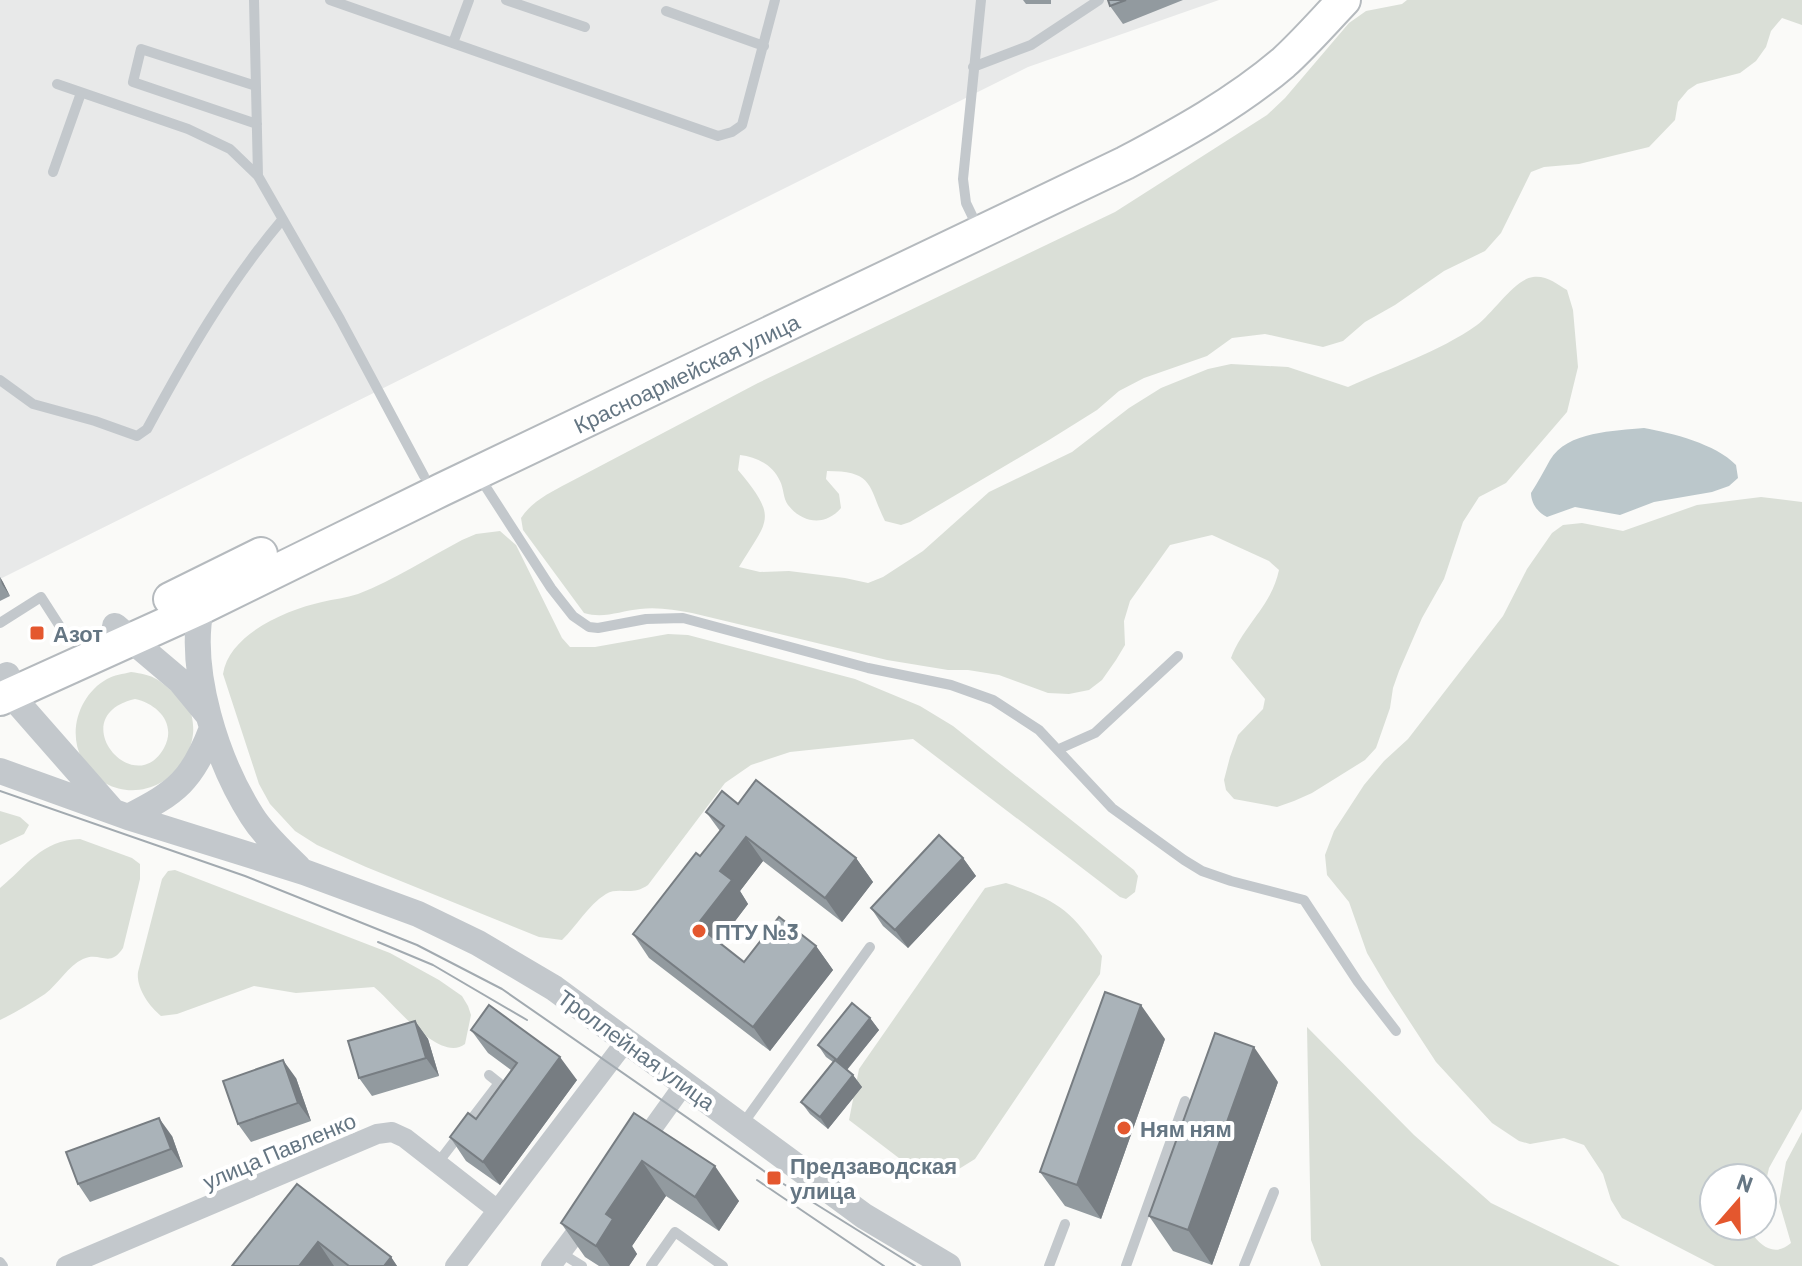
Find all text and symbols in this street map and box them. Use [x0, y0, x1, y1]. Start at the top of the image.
street label: Красноармейская улица [569, 307, 804, 438]
place label: Азот [53, 620, 103, 646]
marker: Азот [28, 624, 46, 642]
place label: ПТУ №3 [715, 918, 799, 944]
marker: ПТУ №3 [690, 922, 708, 940]
street label: Троллейная улица [553, 983, 721, 1116]
street label: улица Павленко [199, 1106, 360, 1195]
place label: Ням ням [1140, 1115, 1232, 1141]
marker: Ням ням [1115, 1119, 1133, 1137]
place label: Предзаводская улица [790, 1152, 957, 1204]
north arrow [1698, 1162, 1778, 1242]
text: N [1734, 1168, 1757, 1197]
marker: Предзаводская улица [765, 1169, 783, 1187]

